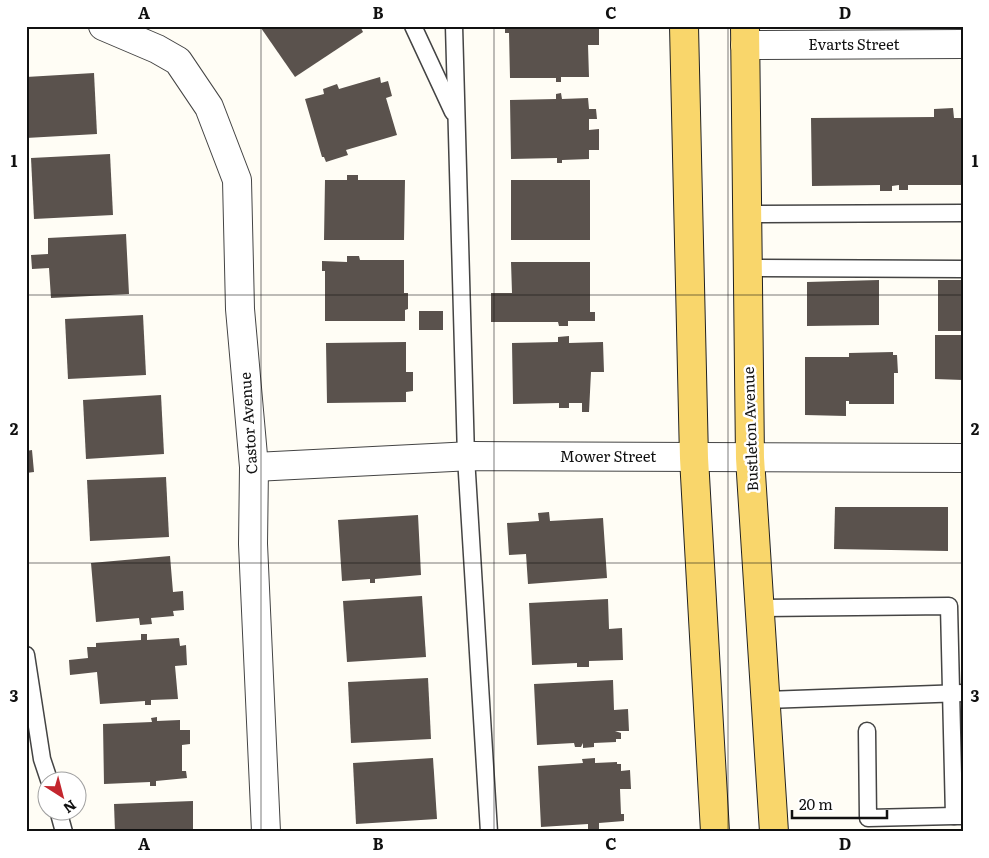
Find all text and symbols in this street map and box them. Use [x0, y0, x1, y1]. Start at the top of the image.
text: A [138, 0, 150, 24]
text: B [372, 0, 384, 24]
text: C [605, 0, 617, 24]
text: D [839, 0, 851, 24]
street label: Evarts Street [808, 32, 900, 55]
text: 1 [11, 148, 18, 172]
text: 1 [972, 148, 979, 172]
street label: Bustleton Avenue [736, 366, 763, 492]
street label: Castor Avenue [232, 371, 263, 475]
text: 2 [10, 416, 19, 440]
text: 2 [971, 416, 980, 440]
street label: Mower Street [560, 444, 656, 467]
text: 3 [10, 683, 19, 707]
text: 3 [971, 683, 980, 707]
north arrow [38, 770, 88, 820]
scale bar [792, 788, 886, 820]
text: 20 m [799, 792, 833, 815]
text: N [59, 796, 81, 819]
text: A [138, 831, 150, 855]
text: B [372, 831, 384, 855]
text: C [605, 831, 617, 855]
text: D [839, 831, 851, 855]

